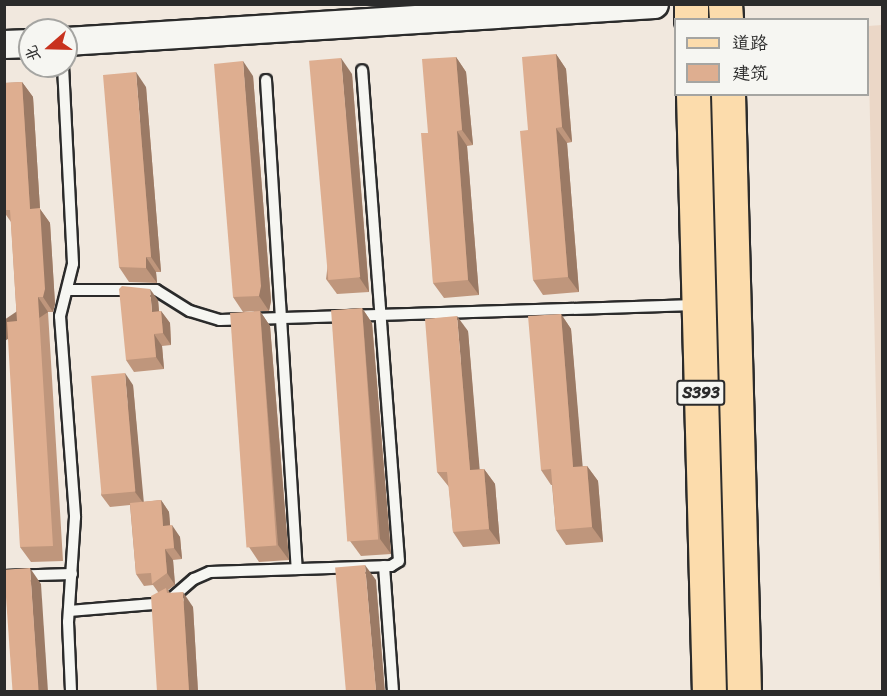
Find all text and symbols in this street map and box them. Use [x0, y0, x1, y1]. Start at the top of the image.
north arrow [18, 18, 78, 78]
legend [674, 18, 869, 96]
text: 道路 [732, 27, 768, 59]
text: 北 [16, 41, 49, 66]
text: 建筑 [732, 57, 768, 89]
road number: S393 [676, 380, 726, 406]

